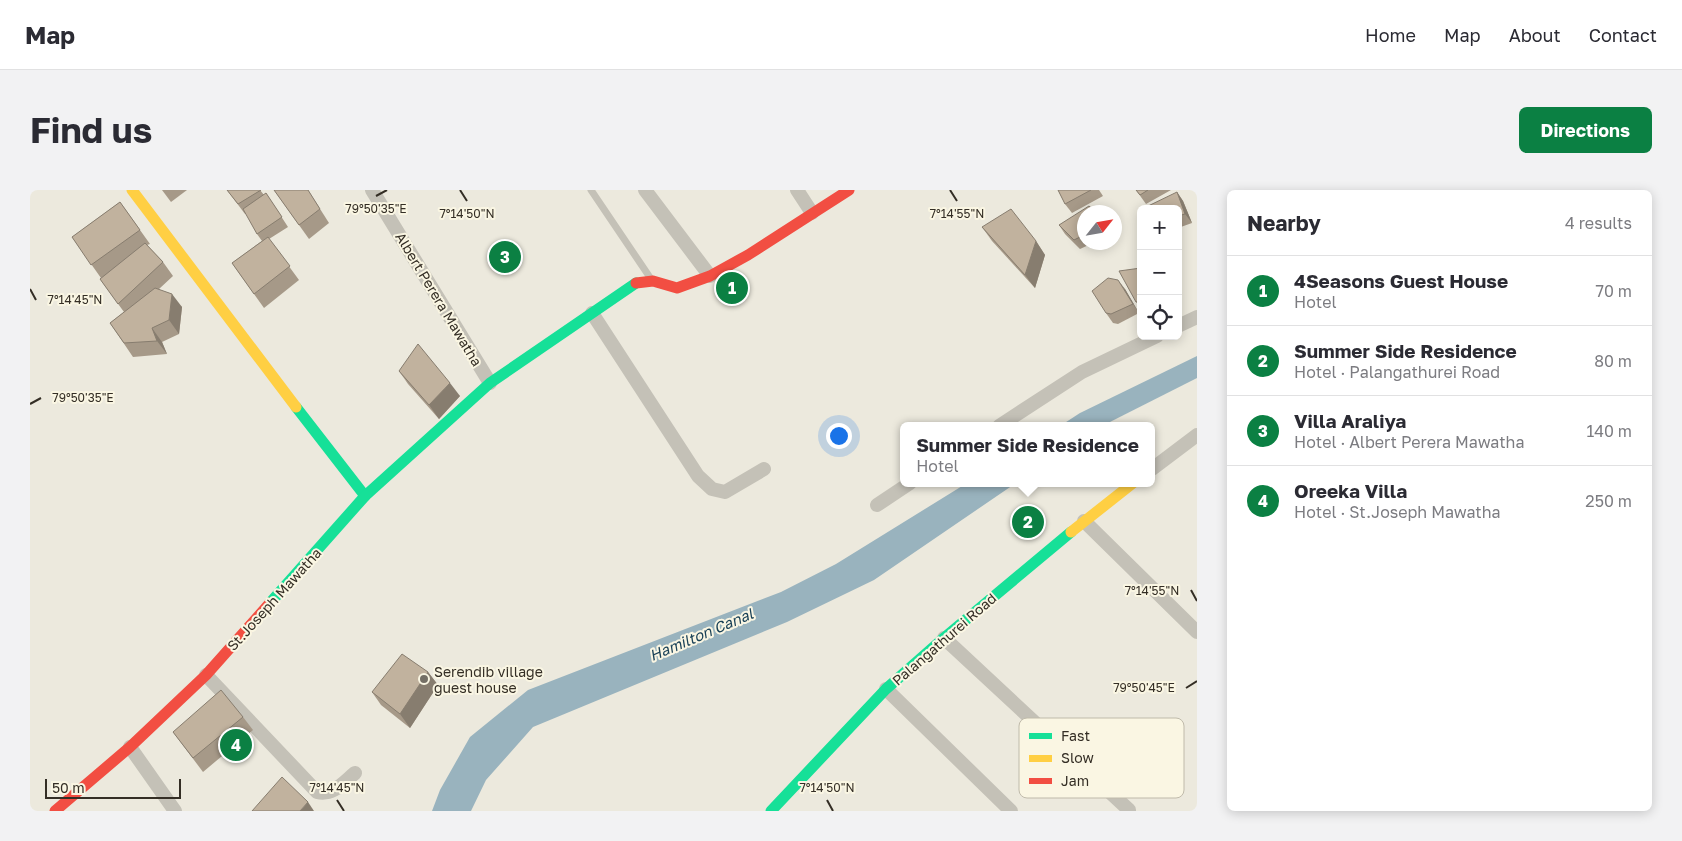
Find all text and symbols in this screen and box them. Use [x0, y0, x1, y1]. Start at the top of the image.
text: Map [25, 20, 75, 49]
text: Home [1365, 24, 1416, 46]
text: Map [1444, 24, 1481, 46]
text: About [1509, 24, 1561, 46]
text: Contact [1589, 24, 1657, 46]
button: Directions [1519, 107, 1652, 153]
text: Find us [30, 109, 152, 151]
text: 79°50'35"E [345, 201, 407, 216]
north arrow [1077, 205, 1122, 250]
map controls [1137, 205, 1182, 340]
button: + [1137, 205, 1182, 250]
text: 7°14'50"N [439, 206, 495, 221]
text: 7°14'55"N [930, 206, 984, 221]
text: Nearby [1247, 210, 1321, 236]
text: 4 results [1565, 213, 1632, 233]
street label: Albert Perera Mawatha [392, 229, 486, 369]
pin: 3 [489, 238, 521, 276]
button: − [1137, 250, 1182, 295]
pin: 1 [716, 269, 748, 307]
text: 4Seasons Guest House [1294, 269, 1508, 292]
text: 1 [1259, 281, 1267, 301]
text: 70 m [1595, 281, 1632, 301]
text: 7°14'45"N [48, 292, 102, 307]
text: Hotel [1294, 292, 1337, 312]
button: locate [1137, 295, 1182, 340]
text: Summer Side Residence [1294, 339, 1517, 362]
text: 2 [1258, 351, 1268, 371]
text: 80 m [1594, 351, 1632, 371]
text: Hotel · Palangathurei Road [1294, 362, 1500, 382]
text: 79°50'35"E [52, 390, 114, 405]
text: Villa Araliya [1294, 409, 1406, 432]
text: 3 [1258, 421, 1268, 441]
text: 140 m [1586, 421, 1632, 441]
popup [900, 422, 1155, 487]
your location [826, 423, 852, 449]
text: Hotel · Albert Perera Mawatha [1294, 432, 1524, 452]
text: Summer Side Residence [916, 433, 1139, 456]
text: Hotel [916, 456, 959, 476]
text: Oreeka Villa [1294, 479, 1407, 502]
text: 4 [1258, 491, 1268, 511]
text: 250 m [1585, 491, 1632, 511]
text: Hotel · St.Joseph Mawatha [1294, 502, 1501, 522]
pin: 2 [1012, 503, 1044, 541]
street label: St.Joseph Mawatha [223, 544, 325, 654]
text: 7°14'55"N [1125, 583, 1179, 598]
street label: Palangathurei Road [889, 589, 999, 689]
water label: Hamilton Canal [646, 604, 757, 664]
place label: Serendib village guest house [434, 663, 543, 696]
marker: Serendib village guest house [418, 673, 430, 685]
text: 79°50'45"E [1113, 680, 1175, 695]
legend [1019, 718, 1184, 798]
pin: 4 [220, 726, 252, 764]
text: Fast [1061, 727, 1090, 744]
text: Slow [1061, 749, 1094, 766]
text: Jam [1061, 772, 1089, 789]
scale bar [45, 776, 181, 799]
text: 50 m [52, 779, 85, 796]
text: 7°14'45"N [310, 780, 364, 795]
text: 7°14'50"N [799, 780, 855, 795]

